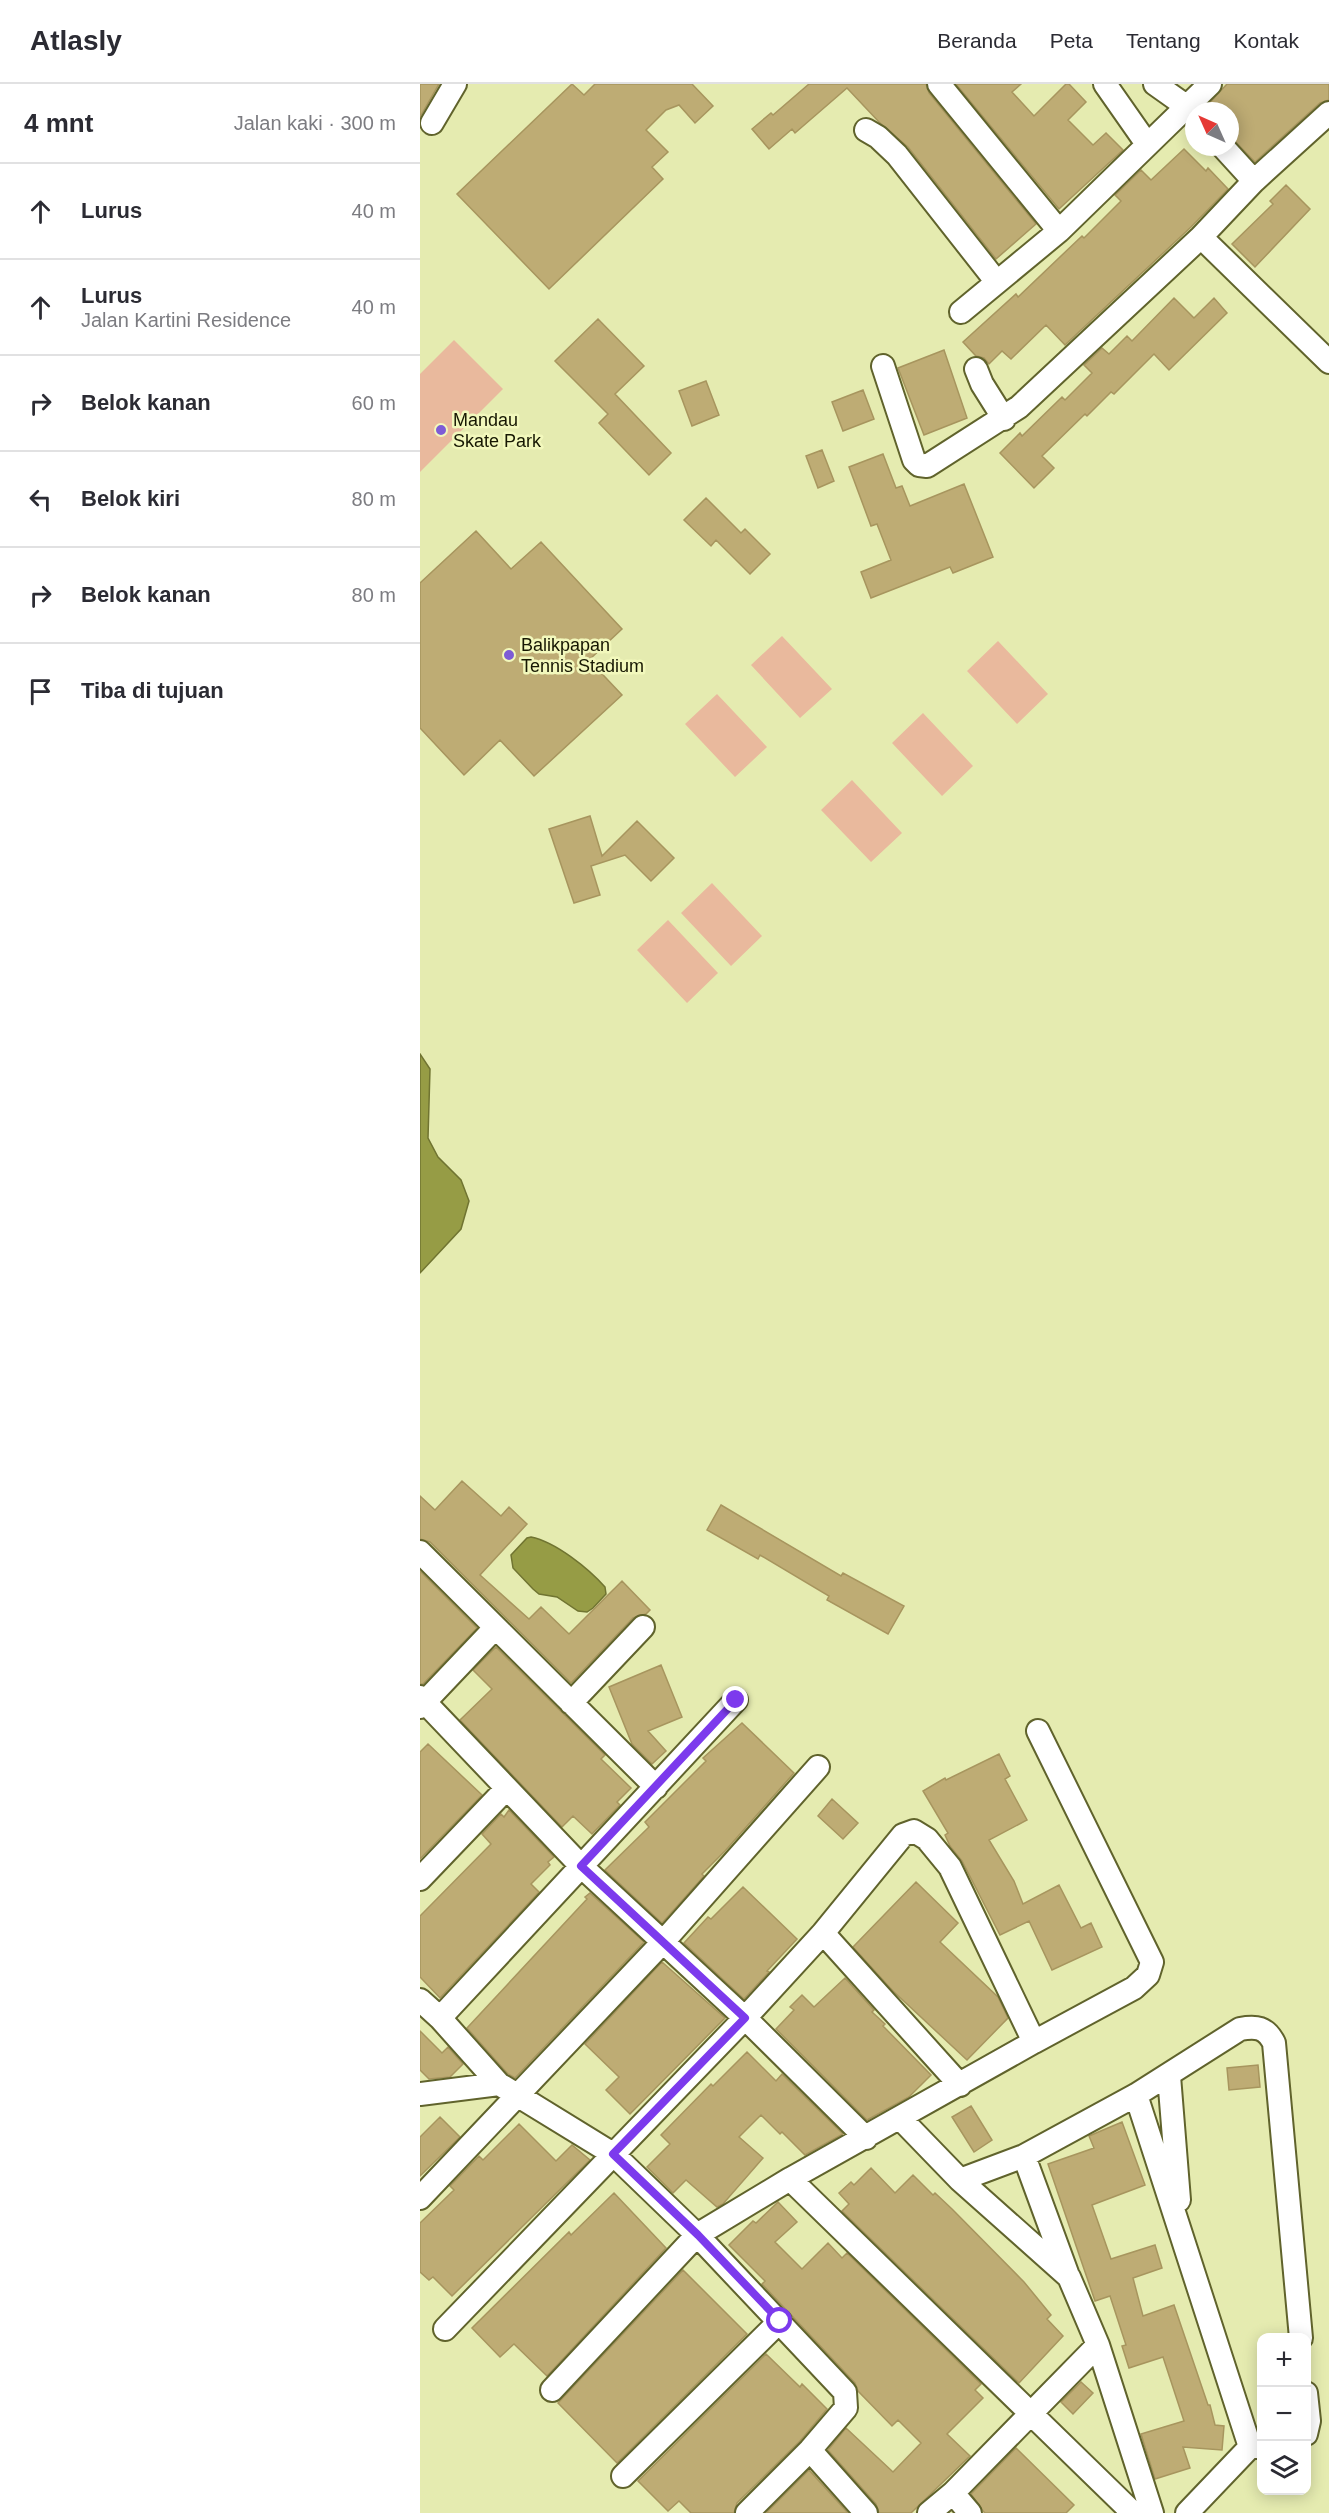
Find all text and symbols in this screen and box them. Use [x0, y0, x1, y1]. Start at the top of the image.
text: Atlasly [30, 25, 122, 56]
text: Beranda [937, 29, 1017, 52]
text: Peta [1050, 29, 1093, 52]
text: Tentang [1126, 29, 1201, 52]
text: Kontak [1234, 29, 1299, 52]
north arrow [1185, 102, 1239, 156]
text: 4 mnt [24, 108, 93, 138]
text: Jalan kaki · 300 m [234, 112, 396, 134]
icon: ahead [24, 195, 57, 228]
text: Lurus [81, 198, 142, 223]
text: 40 m [352, 200, 396, 222]
text: Lurus [81, 283, 142, 308]
icon: ahead [24, 291, 57, 324]
text: 40 m [352, 296, 396, 318]
text: Jalan Kartini Residence [81, 309, 291, 331]
icon: right [24, 387, 57, 420]
text: Belok kanan [81, 390, 211, 415]
text: 60 m [352, 392, 396, 414]
place label: Mandau Skate Park [453, 410, 542, 451]
marker: Mandau Skate Park [434, 423, 448, 437]
icon: left [24, 483, 57, 516]
text: Belok kiri [81, 486, 180, 511]
text: 80 m [352, 488, 396, 510]
icon: right [24, 579, 57, 612]
text: Belok kanan [81, 582, 211, 607]
text: 80 m [352, 584, 396, 606]
place label: Balikpapan Tennis Stadium [521, 635, 644, 676]
marker: Balikpapan Tennis Stadium [502, 648, 516, 662]
icon: arrive [24, 675, 57, 708]
text: Tiba di tujuan [81, 678, 224, 703]
route end [722, 1686, 748, 1712]
route start [766, 2307, 792, 2333]
map controls [1257, 2333, 1311, 2495]
button: + [1257, 2333, 1311, 2387]
button: − [1257, 2387, 1311, 2441]
button: layers [1257, 2441, 1311, 2495]

